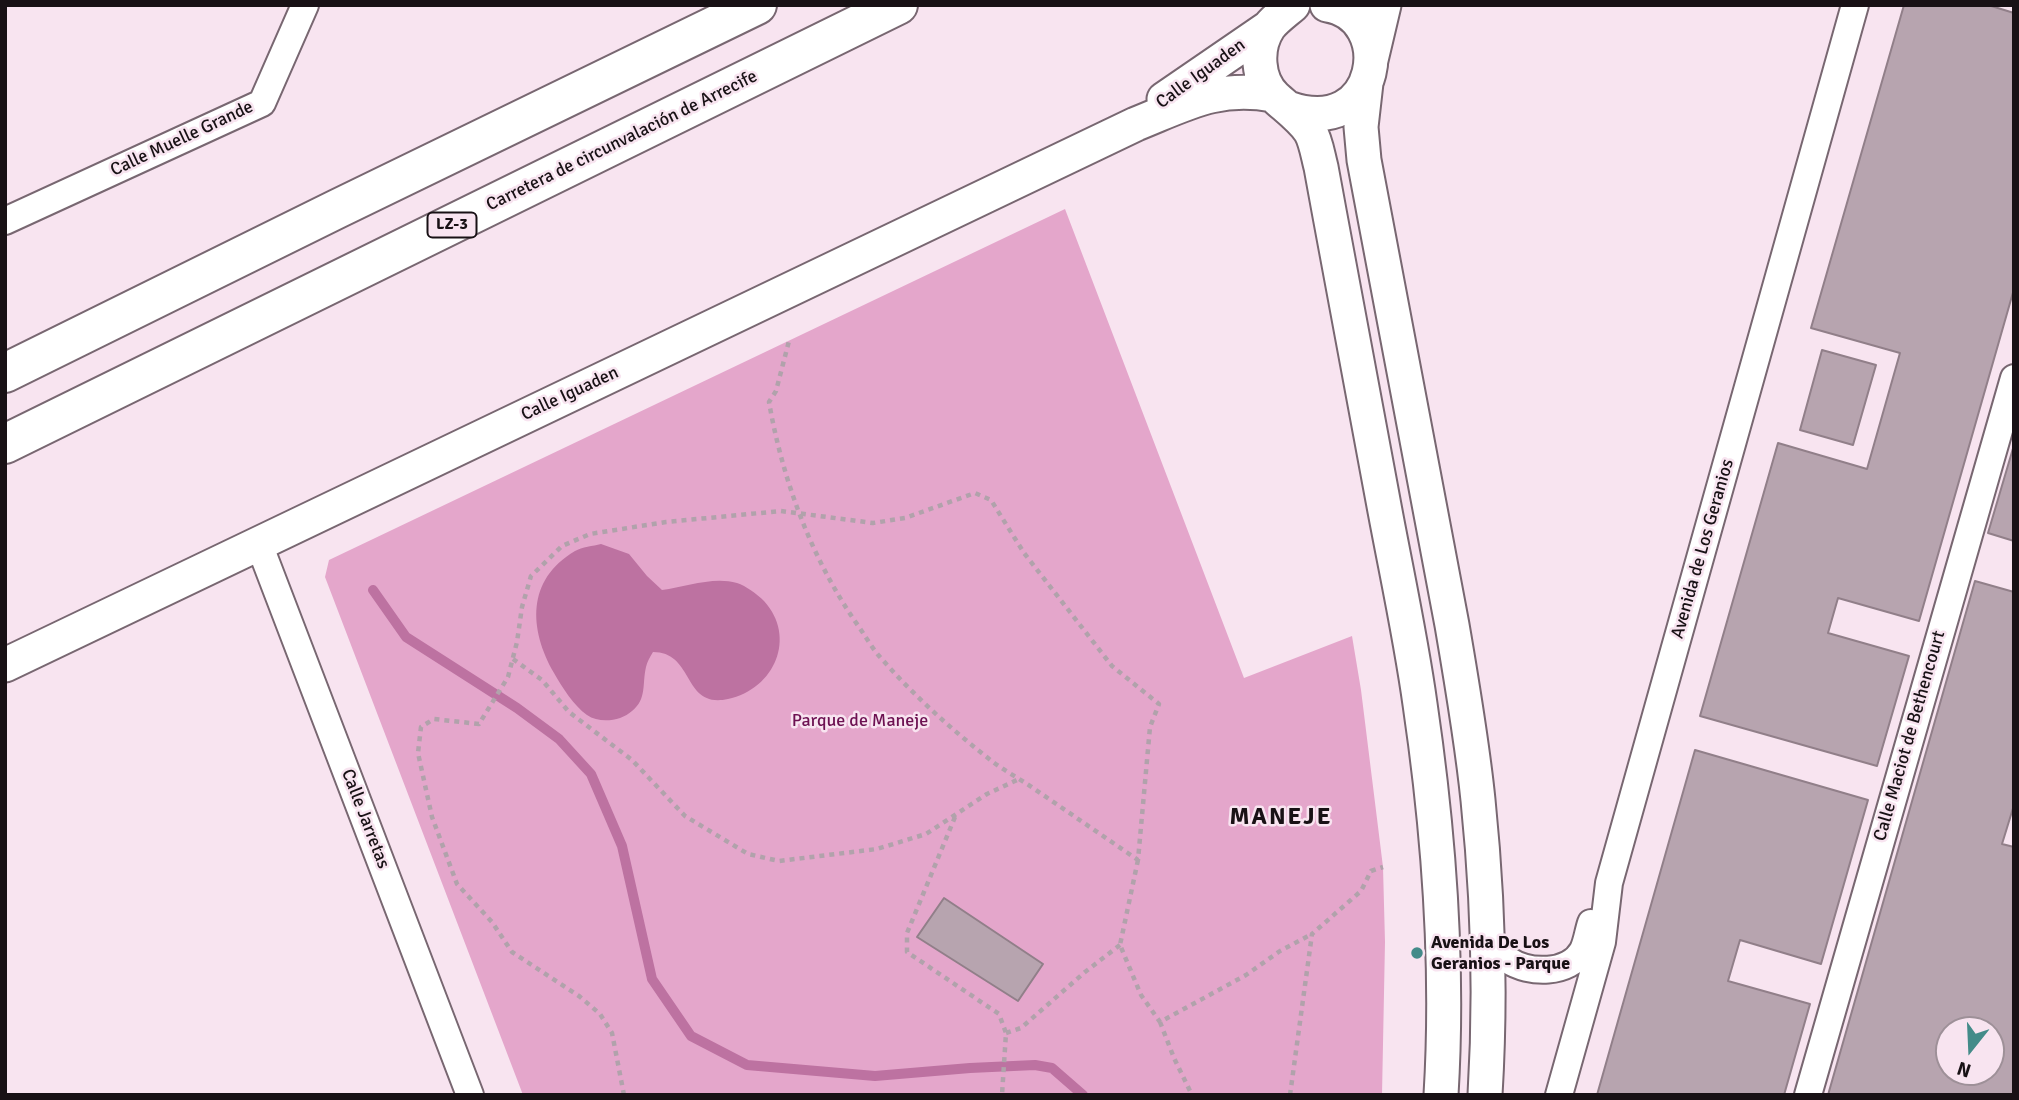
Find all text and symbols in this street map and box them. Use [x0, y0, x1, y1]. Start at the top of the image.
street label: Calle Iguaden [1152, 34, 1250, 114]
street label: Carretera de circunvalación de Arrecife [483, 66, 761, 216]
street label: Calle Muelle Grande [107, 96, 257, 182]
road number: LZ-3 [428, 213, 476, 238]
street label: Calle Iguaden [518, 362, 622, 426]
street label: Avenida de Los Geranios [1667, 457, 1739, 641]
street label: Calle Maciot de Bethencourt [1870, 628, 1950, 844]
park label: Parque de Maneje [792, 710, 928, 732]
street label: Calle Jarretas [336, 766, 394, 872]
district label: MANEJE [1230, 804, 1332, 832]
place label: Avenida De Los Geranios - Parque [1431, 932, 1570, 974]
marker: Avenida De Los Geranios - Parque [1409, 945, 1425, 961]
north arrow [1935, 1016, 2005, 1086]
text: N [1954, 1056, 1974, 1083]

